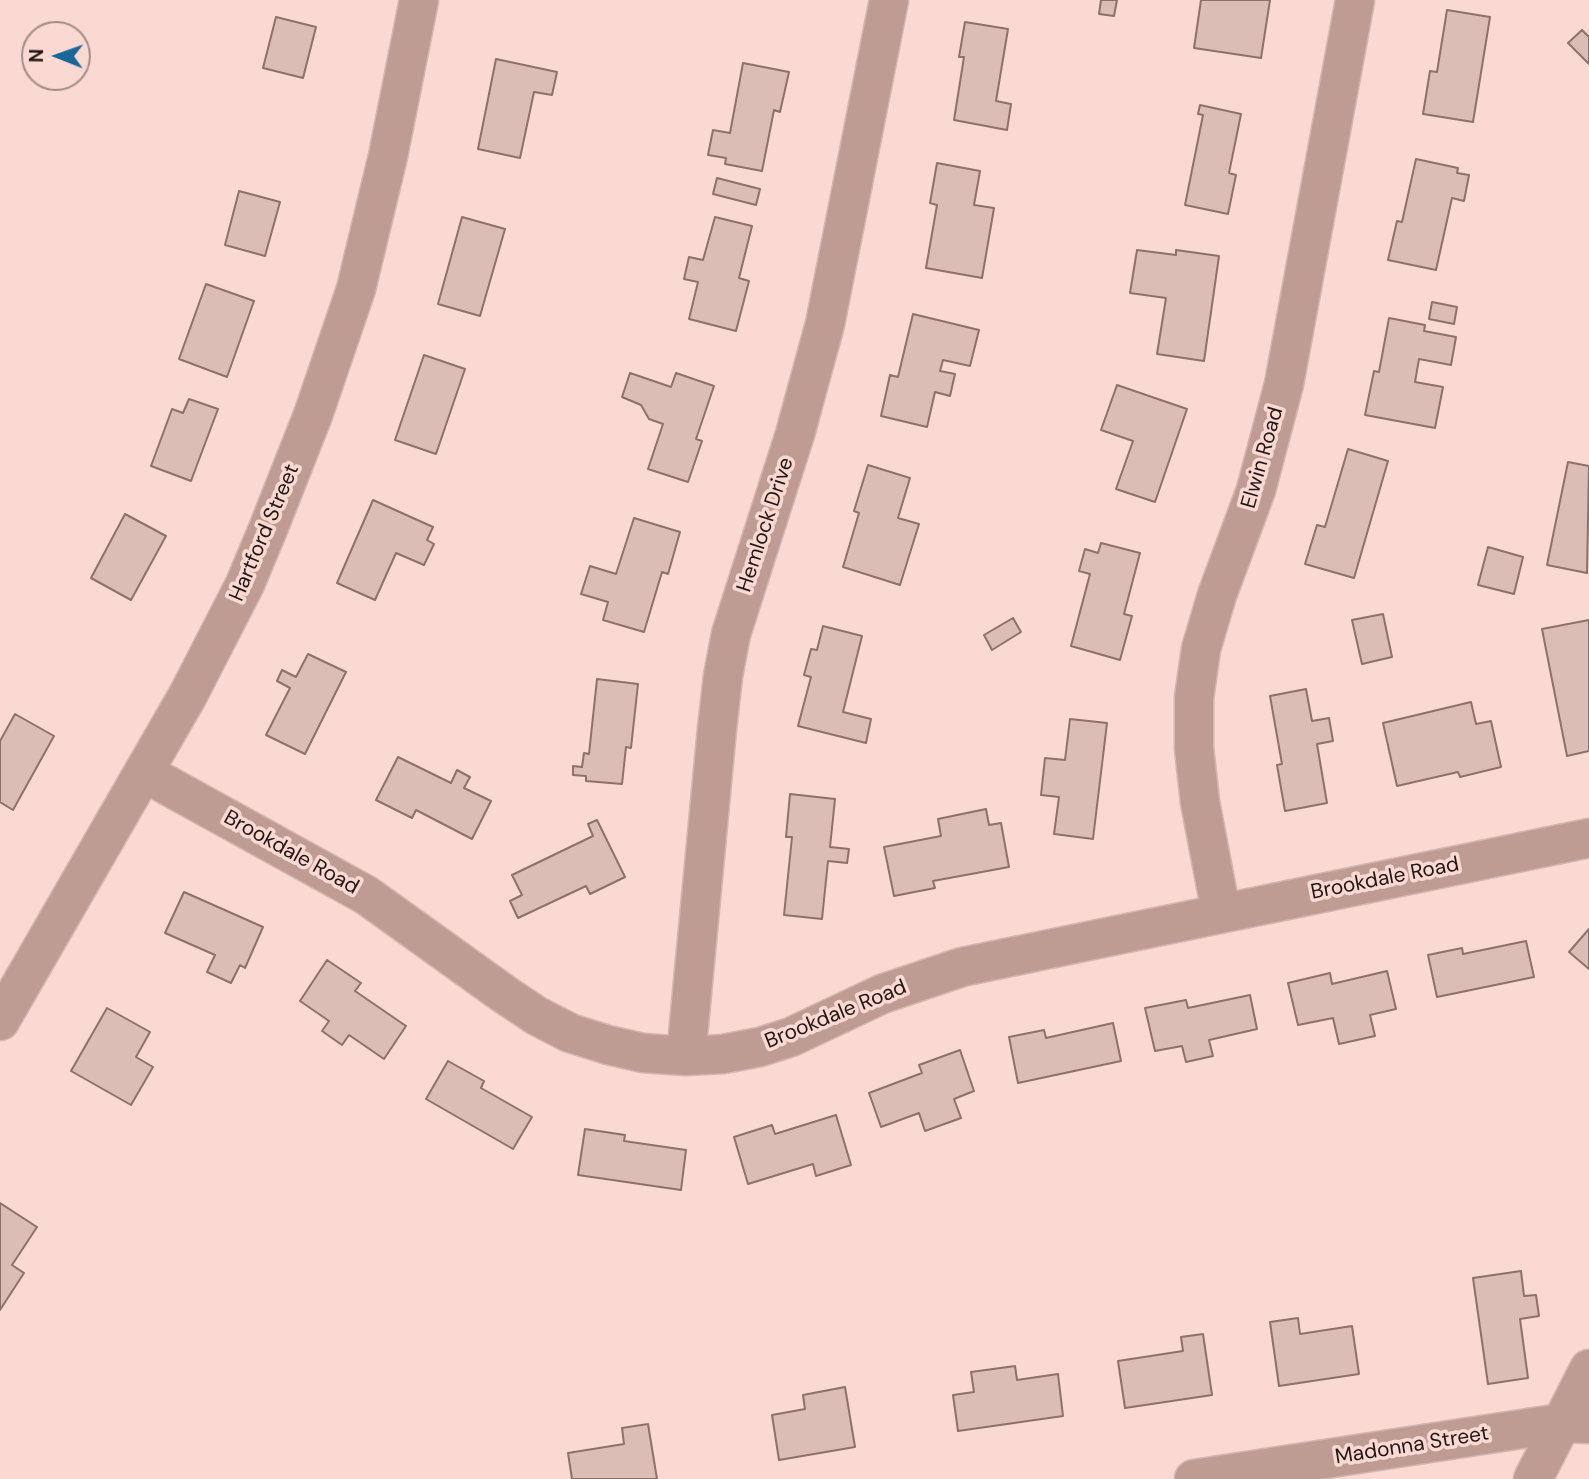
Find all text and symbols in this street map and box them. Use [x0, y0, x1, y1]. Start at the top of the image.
north arrow [21, 21, 91, 91]
text: N [24, 49, 49, 63]
street label: Elwin Road [1237, 404, 1289, 512]
street label: Hemlock Drive [732, 455, 800, 595]
street label: Hartford Street [225, 461, 305, 605]
street label: Brookdale Road [219, 806, 363, 900]
street label: Brookdale Road [1309, 852, 1461, 906]
street label: Brookdale Road [762, 975, 910, 1055]
street label: Madonna Street [1333, 1421, 1491, 1471]

